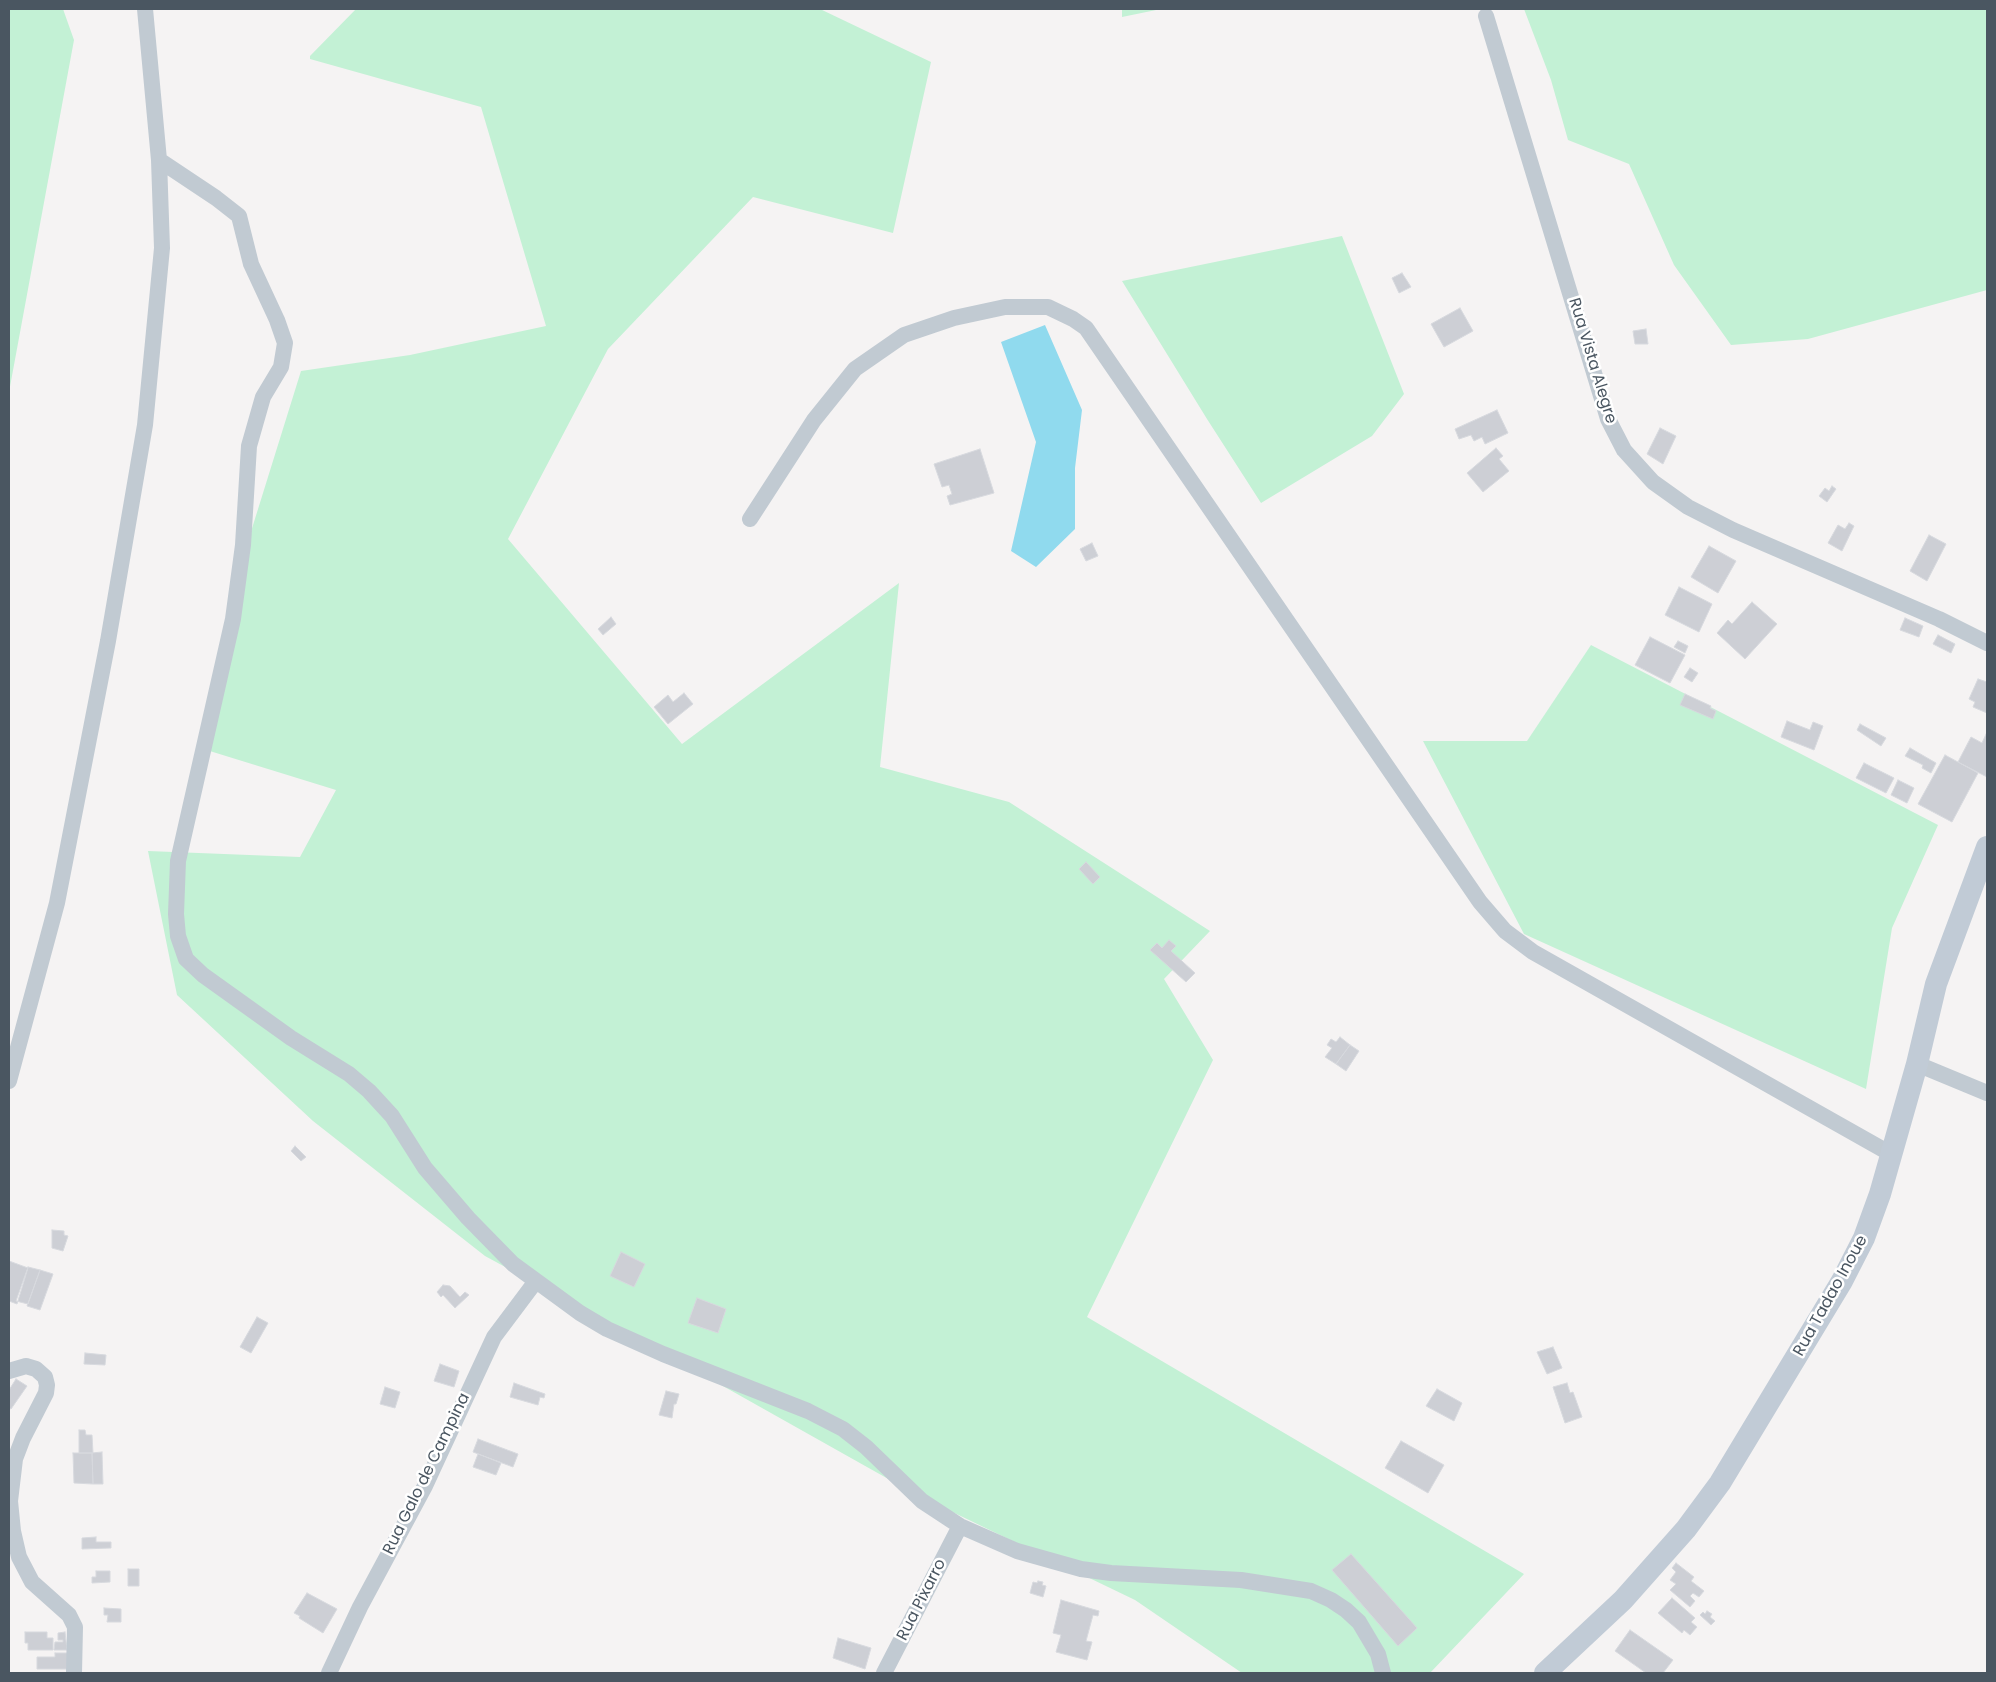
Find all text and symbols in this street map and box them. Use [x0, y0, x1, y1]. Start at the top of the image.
street label: Rua Vista Alegre [1564, 296, 1620, 426]
street label: Rua Tadao Inoue [1790, 1232, 1872, 1360]
street label: Rua Galo de Campina [380, 1390, 474, 1558]
street label: Rua Pixarro [893, 1556, 951, 1644]

